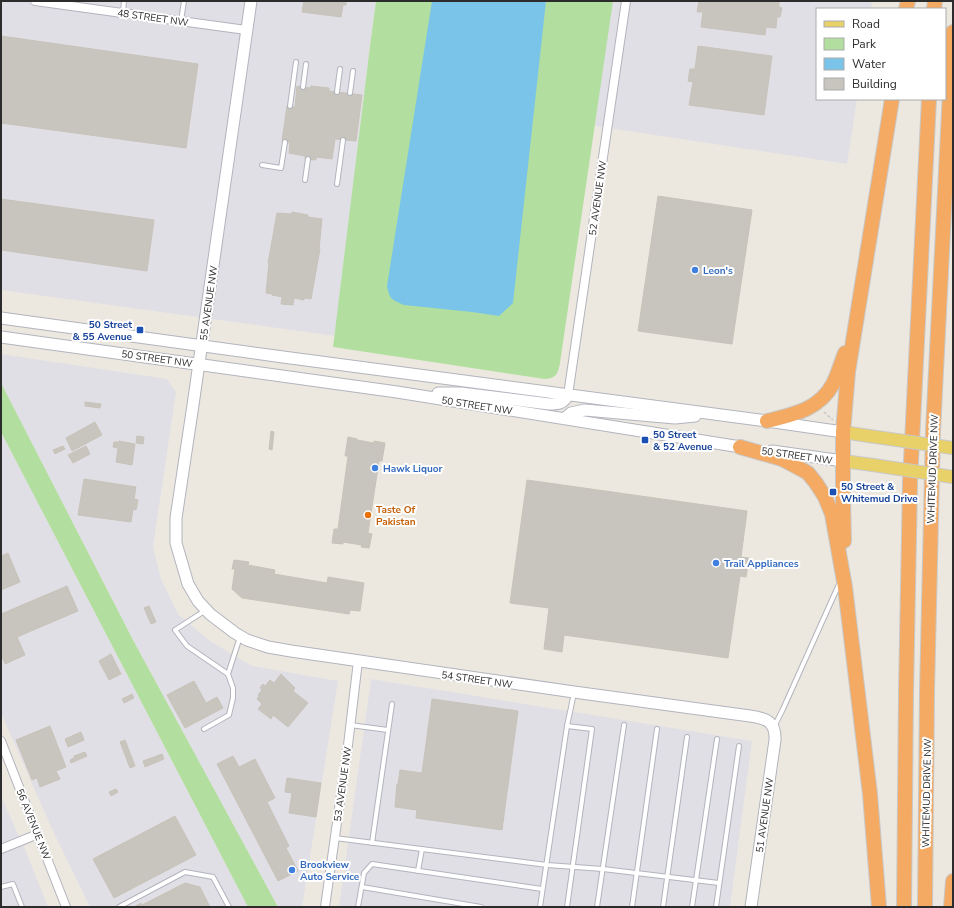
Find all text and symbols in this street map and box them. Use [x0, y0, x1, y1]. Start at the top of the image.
street label: 48 STREET NW [116, 6, 189, 30]
legend [816, 8, 946, 100]
text: Road [852, 16, 880, 32]
text: Park [852, 36, 877, 52]
text: Water [852, 56, 886, 72]
text: Building [852, 76, 897, 92]
street label: 52 AVENUE NW [586, 160, 610, 237]
place label: Leon's [703, 264, 733, 278]
street label: 55 AVENUE NW [197, 265, 221, 342]
marker: Leon's [690, 265, 700, 275]
place label: 50 Street & 55 Avenue [73, 318, 133, 344]
marker: 50 Street & 55 Avenue [135, 325, 145, 335]
street label: 50 STREET NW [120, 347, 193, 371]
street label: 50 STREET NW [440, 393, 513, 419]
street label: WHITEMUD DRIVE NW [924, 414, 942, 524]
place label: 50 Street & 52 Avenue [653, 428, 713, 454]
marker: 50 Street & 52 Avenue [640, 435, 650, 445]
street label: 50 STREET NW [760, 444, 833, 468]
place label: Hawk Liquor [383, 462, 442, 476]
marker: Hawk Liquor [370, 463, 380, 473]
place label: 50 Street & Whitemud Drive [841, 480, 918, 506]
marker: 50 Street & Whitemud Drive [828, 487, 838, 497]
place label: Taste Of Pakistan [376, 503, 416, 529]
marker: Taste Of Pakistan [363, 510, 373, 520]
place label: Trail Appliances [724, 557, 799, 571]
marker: Trail Appliances [711, 558, 721, 568]
street label: 54 STREET NW [440, 668, 513, 692]
street label: WHITEMUD DRIVE NW [919, 738, 935, 848]
street label: 53 AVENUE NW [331, 746, 355, 823]
street label: 51 AVENUE NW [753, 777, 777, 854]
street label: 56 AVENUE NW [12, 787, 54, 862]
place label: Brookview Auto Service [300, 858, 360, 884]
marker: Brookview Auto Service [287, 865, 297, 875]

